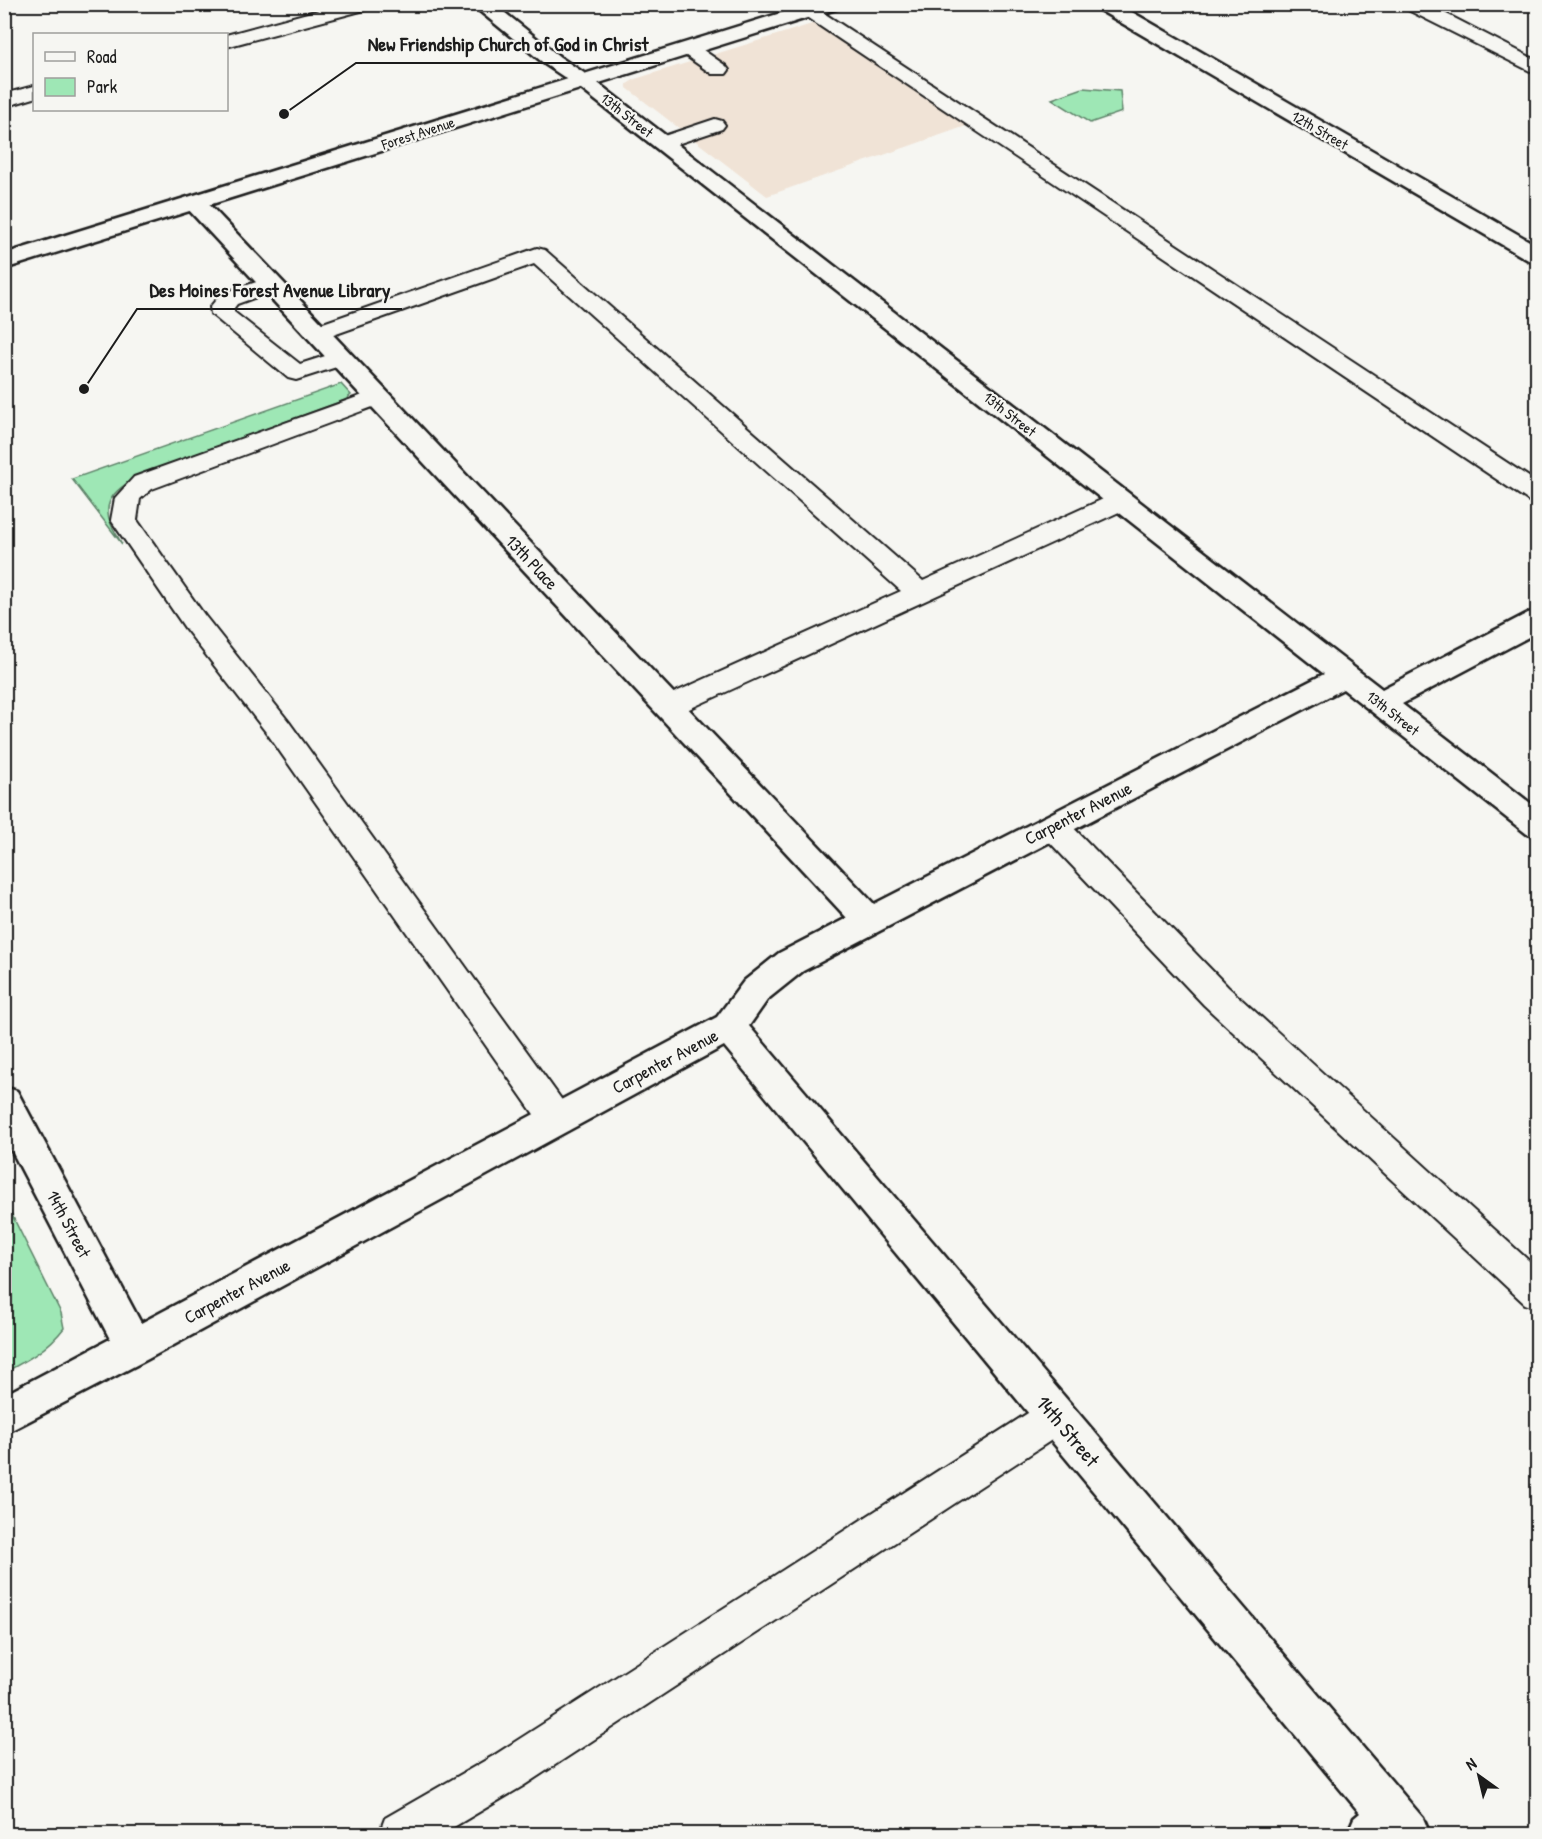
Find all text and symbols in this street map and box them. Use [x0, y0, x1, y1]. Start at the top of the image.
callout: New Friendship Church of God in Christ [356, 25, 660, 63]
text: New Friendship Church of God in Christ [368, 30, 649, 58]
legend [33, 33, 228, 111]
text: Road [87, 44, 117, 69]
text: Park [87, 74, 118, 99]
street label: 13th Street [596, 88, 659, 143]
street label: 12th Street [1288, 105, 1353, 155]
street label: Forest Avenue [378, 111, 457, 155]
callout: Des Moines Forest Avenue Library [137, 271, 402, 309]
text: Des Moines Forest Avenue Library [149, 276, 391, 304]
street label: 13th Street [979, 387, 1042, 442]
street label: 13th Place [500, 529, 564, 595]
street label: 13th Street [1362, 686, 1425, 741]
street label: Carpenter Avenue [1020, 775, 1136, 851]
street label: Carpenter Avenue [608, 1023, 722, 1099]
street label: 14th Street [41, 1186, 98, 1263]
street label: Carpenter Avenue [180, 1253, 294, 1329]
street label: 14th Street [1029, 1389, 1107, 1474]
north arrow [1449, 1746, 1509, 1806]
text: N [1461, 1752, 1481, 1775]

